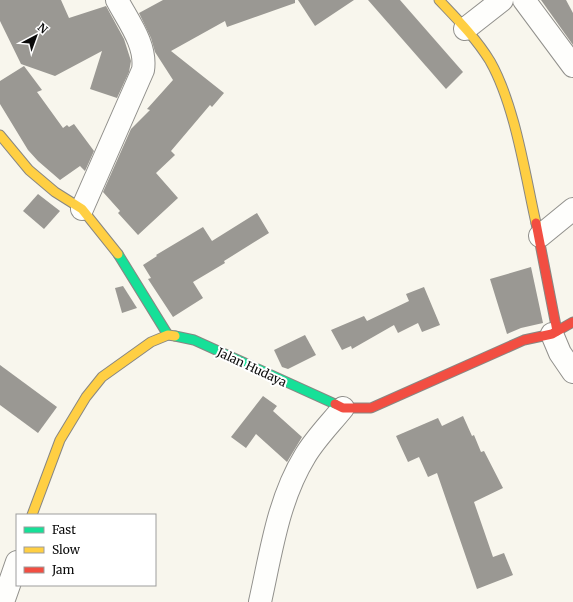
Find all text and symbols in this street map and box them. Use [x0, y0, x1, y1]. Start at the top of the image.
north arrow [16, 16, 56, 56]
text: N [35, 20, 51, 37]
street label: Jalan Hudaya [214, 344, 290, 390]
legend [16, 514, 156, 586]
text: Fast [52, 522, 76, 537]
text: Slow [52, 542, 81, 557]
text: Jam [51, 562, 75, 577]

